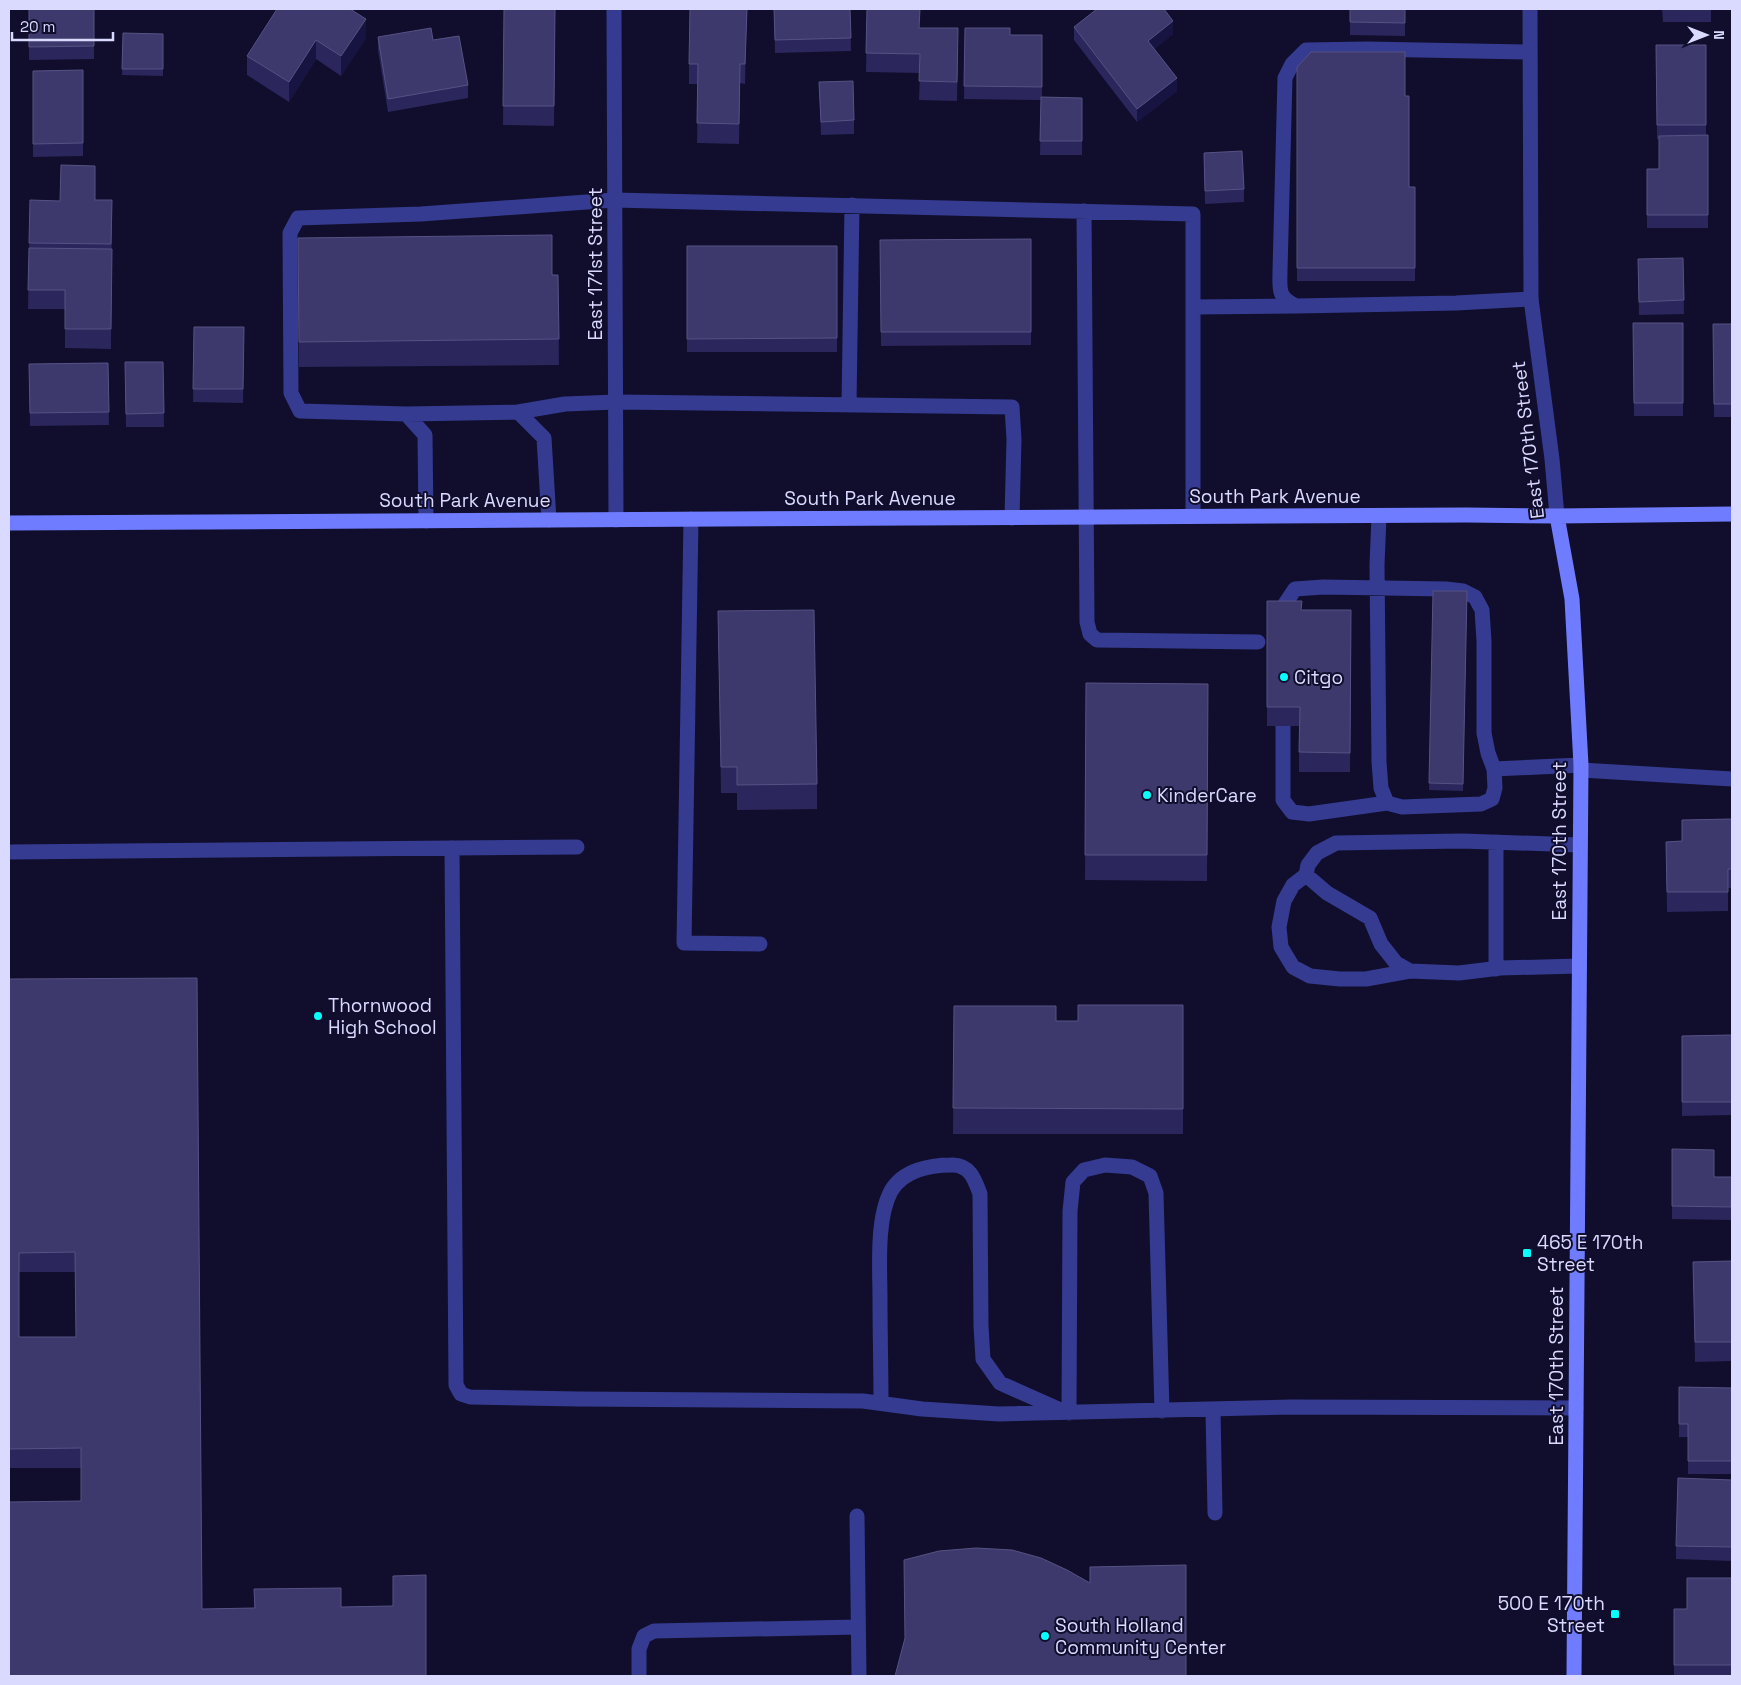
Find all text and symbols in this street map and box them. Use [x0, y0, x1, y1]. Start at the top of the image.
scale bar [12, 10, 114, 42]
north arrow [1681, 10, 1731, 60]
text: 20 m [20, 17, 55, 36]
text: N [1710, 30, 1728, 40]
street label: East 171st Street [583, 188, 608, 340]
street label: East 170th Street [1506, 360, 1550, 520]
street label: South Park Avenue [1189, 484, 1361, 509]
street label: South Park Avenue [784, 486, 956, 511]
street label: South Park Avenue [379, 488, 551, 513]
place label: Citgo [1294, 665, 1343, 690]
marker: Citgo [1278, 671, 1290, 683]
street label: East 170th Street [1547, 762, 1572, 921]
place label: KinderCare [1157, 783, 1257, 808]
marker: KinderCare [1141, 789, 1153, 801]
place label: Thornwood High School [328, 993, 437, 1040]
marker: Thornwood High School [312, 1010, 324, 1022]
place label: 465 E 170th Street [1537, 1230, 1643, 1277]
marker: 465 E 170th Street [1521, 1247, 1533, 1259]
street label: East 170th Street [1544, 1287, 1569, 1446]
place label: 500 E 170th Street [1498, 1591, 1605, 1638]
marker: 500 E 170th Street [1609, 1608, 1621, 1620]
place label: South Holland Community Center [1055, 1613, 1226, 1660]
marker: South Holland Community Center [1039, 1630, 1051, 1642]

